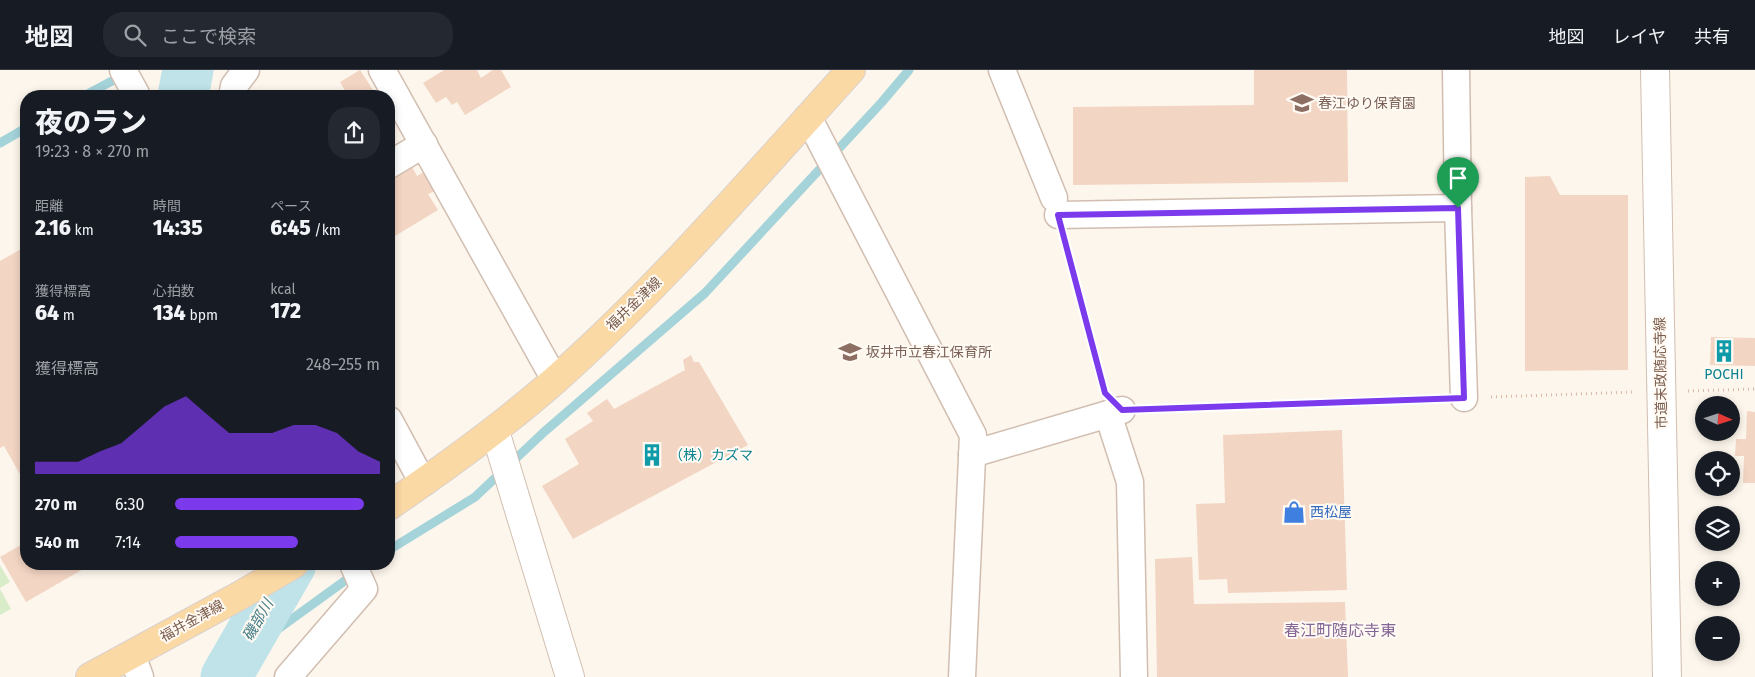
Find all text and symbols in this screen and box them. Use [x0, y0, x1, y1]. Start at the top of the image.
search box [103, 12, 453, 57]
icon: search [121, 21, 149, 49]
text: 地図 [25, 23, 73, 51]
text: ここで検索 [161, 25, 256, 48]
text: 地図 [1549, 26, 1585, 48]
text: レイヤ [1613, 26, 1666, 48]
text: 共有 [1694, 26, 1730, 48]
school or university icon: 春江ゆり保育園 [1289, 90, 1315, 116]
place label: 春江ゆり保育園 [1318, 95, 1416, 112]
text: 夜のラン [35, 106, 147, 139]
button: share [328, 107, 380, 159]
text: 19:23 · 8 × 270 m [35, 142, 149, 161]
pin [1437, 157, 1479, 208]
icon: arrive [1444, 164, 1472, 192]
text: 距離 [35, 198, 63, 215]
text: 時間 [153, 198, 181, 215]
text: ペース [270, 198, 312, 215]
text: 2.16 [35, 215, 71, 241]
text: 14:35 [153, 215, 203, 241]
text: 6:45 [270, 215, 311, 241]
text: km [71, 222, 94, 239]
text: /km [311, 222, 341, 239]
street label: 福井金津線 [603, 274, 665, 334]
text: kcal [270, 281, 296, 298]
text: 獲得標高 [35, 283, 91, 300]
text: 心拍数 [153, 283, 195, 300]
text: 172 [270, 298, 301, 324]
text: 64 [35, 300, 59, 326]
text: 134 [153, 300, 186, 326]
text: m [59, 307, 75, 324]
text: bpm [186, 307, 218, 324]
street label: 市道末政随応寺線 [1652, 317, 1670, 429]
building icon: POCHI [1711, 338, 1737, 364]
school or university icon: 坂井市立春江保育所 [837, 339, 863, 365]
place label: 坂井市立春江保育所 [866, 344, 992, 361]
text: 248–255 m [306, 355, 380, 374]
text: 獲得標高 [35, 359, 99, 378]
place label: POCHI [1704, 366, 1744, 383]
north arrow [1695, 396, 1740, 441]
map controls [1695, 396, 1740, 661]
building icon: （株）カズマ [639, 442, 665, 468]
place label: （株）カズマ [669, 447, 753, 464]
button: locate [1695, 451, 1740, 496]
text: 270 m [35, 495, 77, 514]
text: 6:30 [115, 495, 144, 514]
shop icon: 西松屋 [1281, 499, 1307, 525]
place label: 西松屋 [1310, 504, 1352, 521]
button: layers [1695, 506, 1740, 551]
text: 540 m [35, 533, 79, 552]
text: 7:14 [115, 533, 141, 552]
button: + [1695, 561, 1740, 606]
water label: 磯部川 [239, 594, 278, 644]
street label: 福井金津線 [157, 597, 227, 645]
button: − [1695, 616, 1740, 661]
district label: 春江町随応寺東 [1284, 621, 1396, 640]

